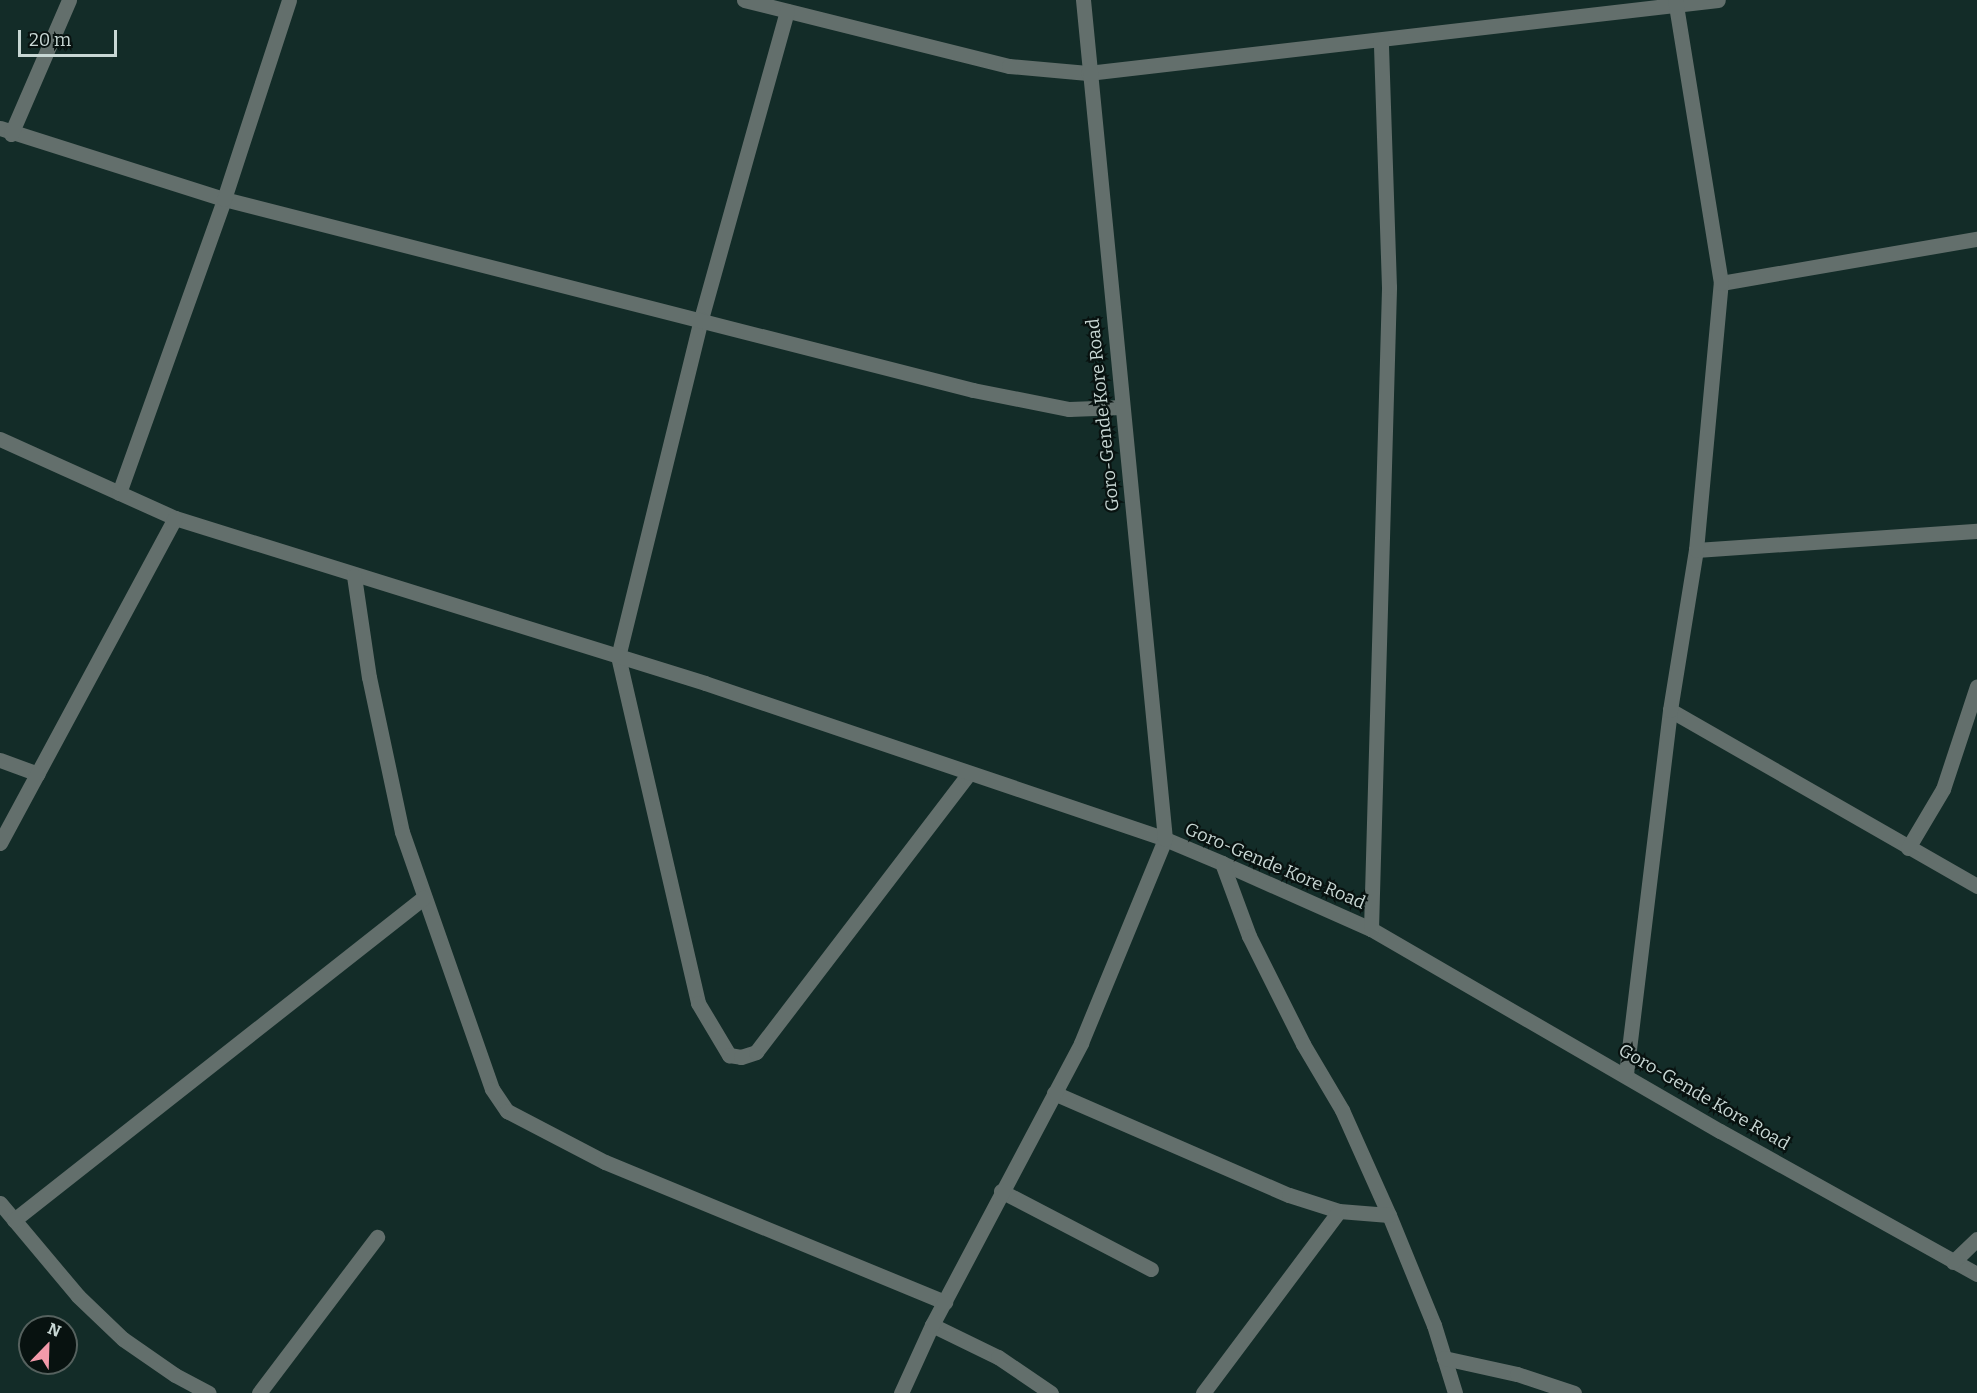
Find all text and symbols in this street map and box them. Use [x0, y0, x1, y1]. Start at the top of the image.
scale bar [21, 18, 120, 56]
text: 20 m [29, 29, 71, 51]
street label: Goro-Gende Kore Road [1082, 317, 1124, 513]
street label: Goro-Gende Kore Road [1182, 818, 1368, 914]
street label: Goro-Gende Kore Road [1615, 1039, 1793, 1155]
north arrow [18, 1315, 78, 1375]
text: N [45, 1319, 64, 1341]

